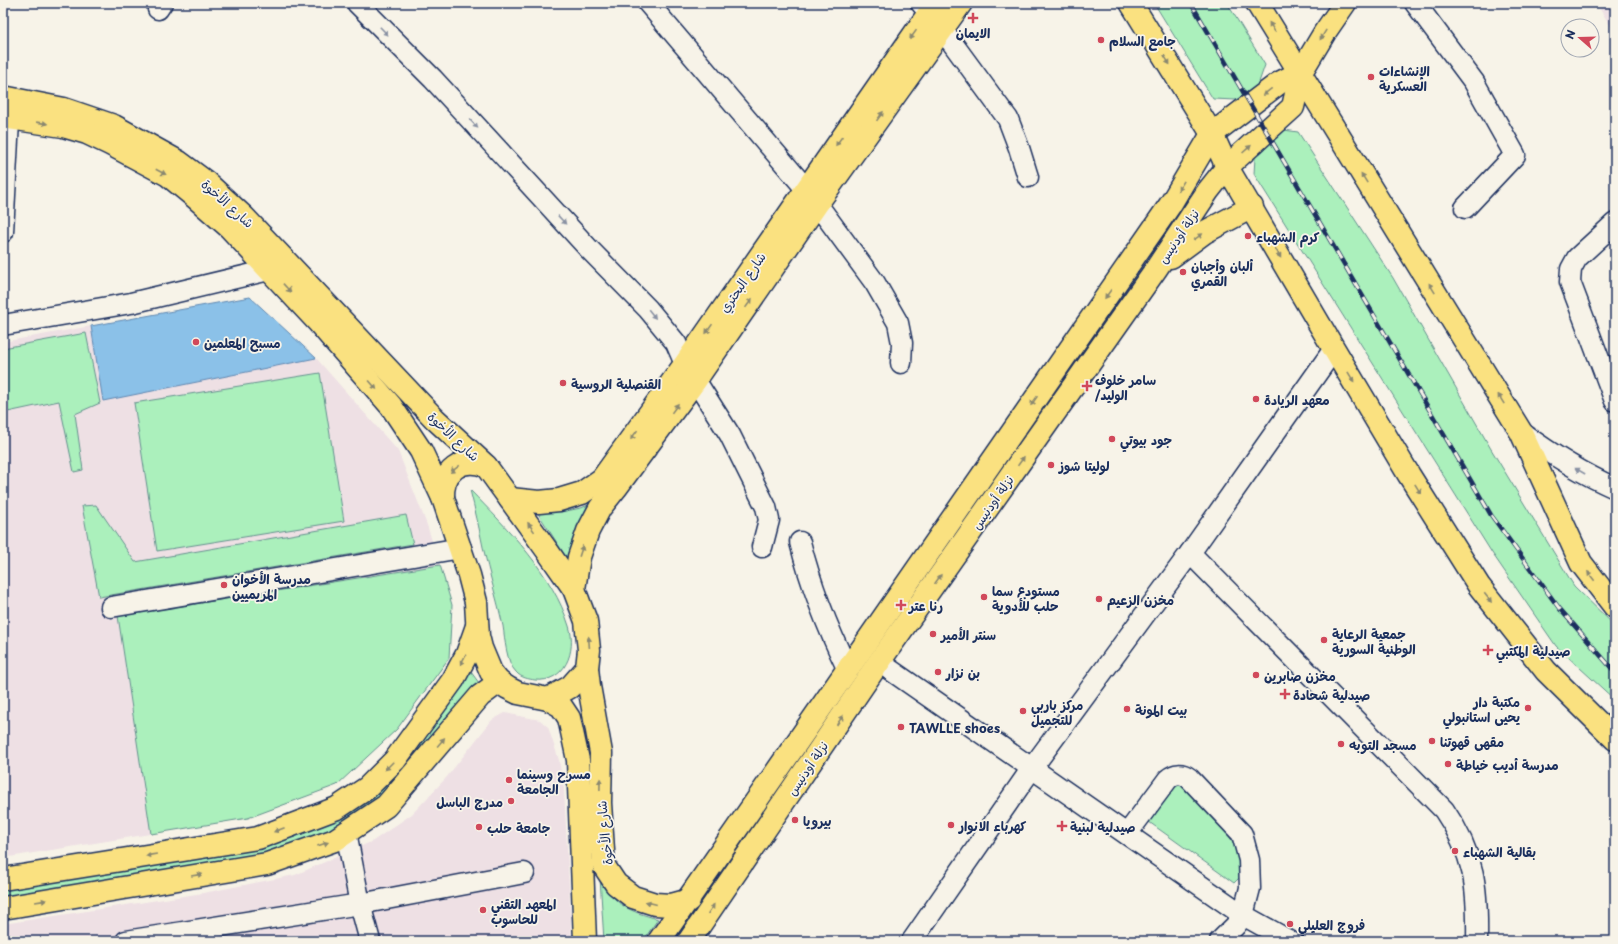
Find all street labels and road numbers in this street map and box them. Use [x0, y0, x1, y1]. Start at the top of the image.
street label: شارع الأخوة [197, 174, 258, 232]
street label: نزلة أودنيس [1153, 205, 1203, 267]
street label: شارع البحتري [714, 248, 771, 317]
street label: شارع الأخوة [423, 407, 484, 466]
street label: نزلة أودنيس [966, 471, 1018, 533]
street label: نزلة أودنيس [782, 737, 832, 799]
street label: شارع الأخوة [591, 800, 618, 866]

